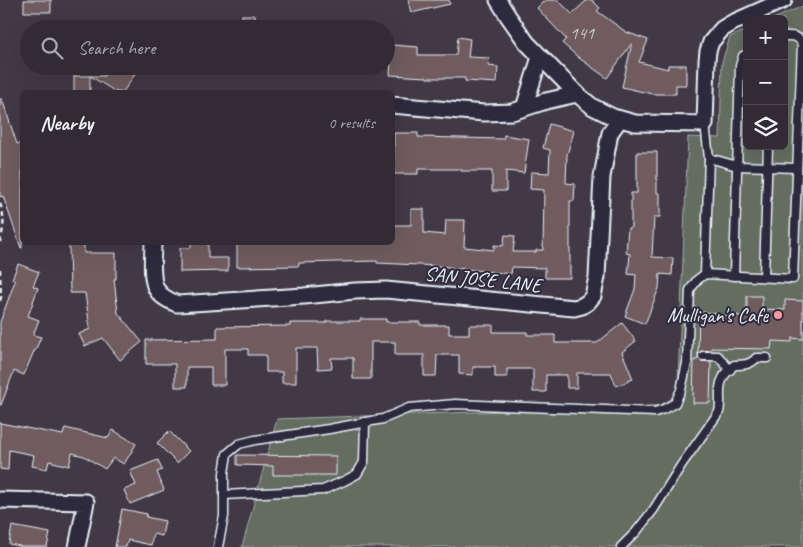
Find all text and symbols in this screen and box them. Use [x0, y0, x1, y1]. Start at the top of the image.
map controls [743, 15, 788, 150]
button: + [743, 15, 788, 60]
search box [20, 20, 395, 75]
house number: 141 [570, 22, 595, 44]
icon: search [38, 34, 66, 62]
text: Search here [78, 36, 155, 60]
button: − [743, 60, 788, 105]
button: layers [743, 105, 788, 150]
text: Nearby [40, 110, 93, 136]
text: 0 results [328, 113, 375, 133]
street label: SAN JOSE LANE [423, 261, 546, 298]
place label: Mulligan's Cafe [667, 303, 769, 328]
marker: Mulligan's Cafe [772, 309, 784, 321]

